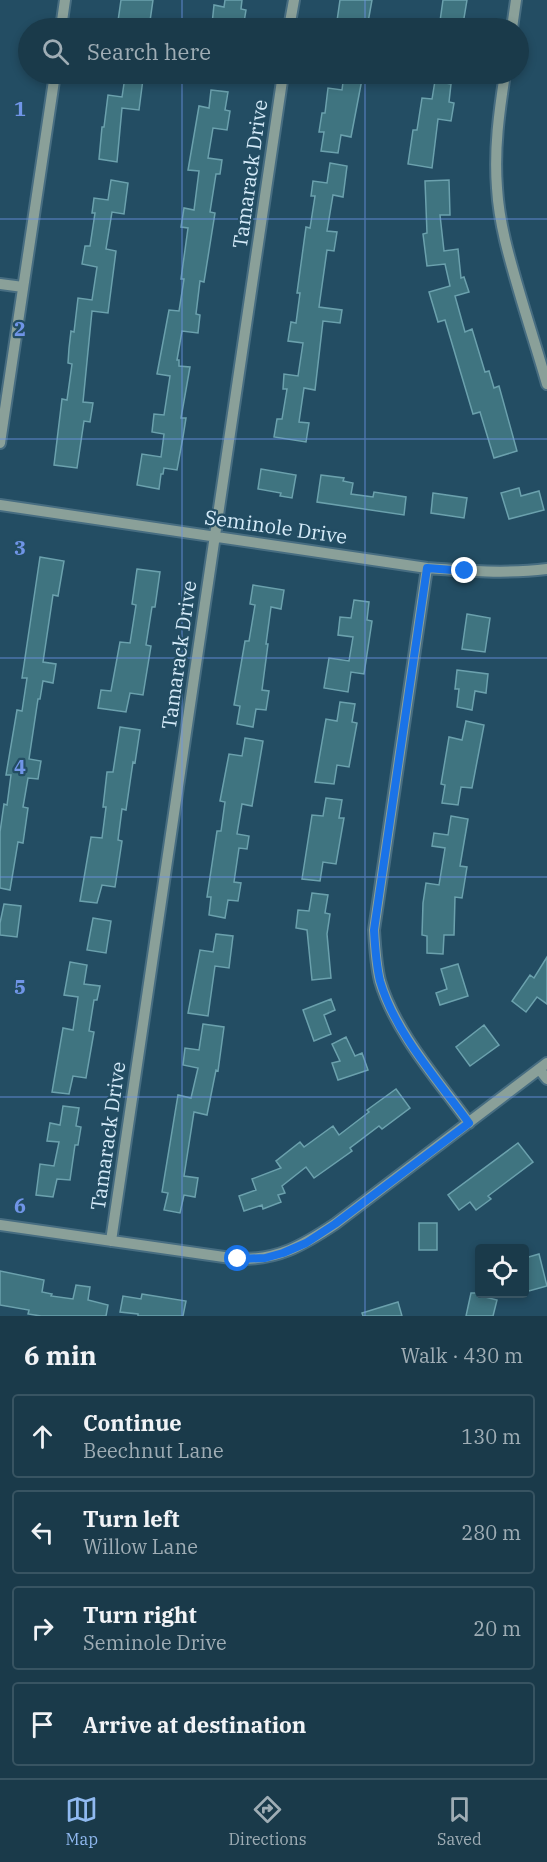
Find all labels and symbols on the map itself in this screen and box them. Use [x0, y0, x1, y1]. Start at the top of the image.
text: 1 [14, 95, 26, 122]
street label: Tamarack Drive [226, 98, 273, 250]
text: 2 [14, 315, 26, 342]
street label: Seminole Drive [203, 503, 349, 550]
text: 3 [14, 534, 26, 561]
route end [451, 557, 477, 583]
street label: Tamarack Drive [155, 579, 202, 731]
text: 4 [14, 753, 26, 780]
text: 5 [14, 973, 26, 1000]
street label: Tamarack Drive [84, 1060, 131, 1212]
text: 6 [14, 1192, 26, 1219]
route start [224, 1245, 250, 1271]

